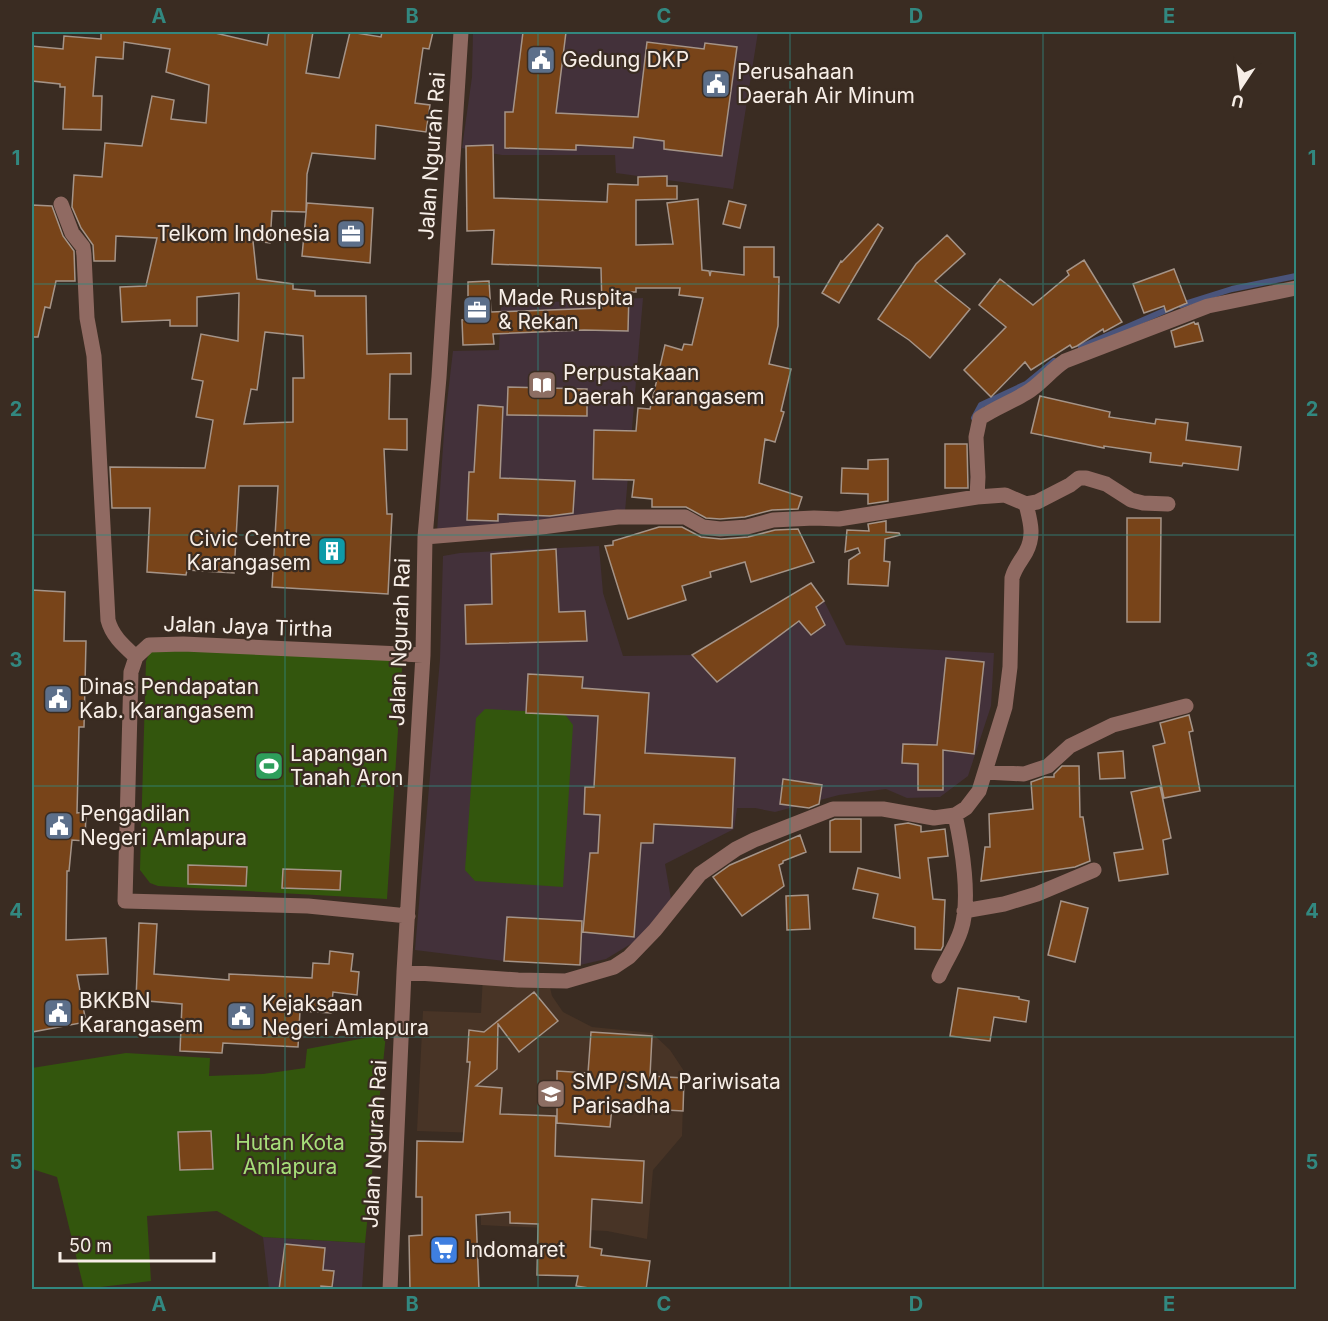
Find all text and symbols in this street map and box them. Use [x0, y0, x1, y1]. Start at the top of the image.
text: A [152, 4, 167, 28]
text: B [405, 4, 419, 28]
text: C [657, 4, 671, 28]
text: D [909, 4, 923, 28]
text: E [1163, 4, 1175, 28]
public building icon: Gedung DKP [525, 44, 557, 76]
place label: Gedung DKP [562, 47, 689, 72]
north arrow [1211, 57, 1271, 117]
place label: Perusahaan Daerah Air Minum [737, 59, 915, 108]
public building icon: Perusahaan Daerah Air Minum [700, 68, 732, 100]
street label: Jalan Ngurah Rai [413, 71, 450, 241]
text: U [1230, 91, 1246, 113]
text: 1 [12, 146, 20, 170]
text: 1 [1308, 146, 1316, 170]
office icon: Telkom Indonesia [335, 218, 367, 250]
place label: Telkom Indonesia [157, 221, 330, 246]
place label: Made Ruspita & Rekan [498, 285, 634, 334]
office icon: Made Ruspita & Rekan [461, 294, 493, 326]
place label: Perpustakaan Daerah Karangasem [563, 360, 765, 409]
library icon: Perpustakaan Daerah Karangasem [526, 369, 558, 401]
text: 2 [10, 397, 22, 421]
text: 2 [1306, 397, 1318, 421]
place label: Civic Centre Karangasem [187, 526, 311, 575]
building icon: Civic Centre Karangasem [316, 535, 348, 567]
street label: Jalan Ngurah Rai [384, 557, 415, 727]
street label: Jalan Jaya Tirtha [163, 611, 333, 642]
text: 3 [10, 648, 22, 672]
text: 3 [1306, 648, 1318, 672]
place label: Dinas Pendapatan Kab. Karangasem [79, 674, 259, 723]
public building icon: Dinas Pendapatan Kab. Karangasem [42, 683, 74, 715]
place label: Lapangan Tanah Aron [290, 741, 403, 790]
sports icon: Lapangan Tanah Aron [253, 750, 285, 782]
place label: Pengadilan Negeri Amlapura [80, 801, 247, 850]
public building icon: Pengadilan Negeri Amlapura [43, 810, 75, 842]
text: 4 [9, 899, 23, 923]
text: 4 [1305, 899, 1319, 923]
place label: BKKBN Karangasem [79, 988, 203, 1037]
place label: Kejaksaan Negeri Amlapura [262, 991, 429, 1040]
public building icon: BKKBN Karangasem [42, 997, 74, 1029]
public building icon: Kejaksaan Negeri Amlapura [225, 1000, 257, 1032]
street label: Jalan Ngurah Rai [358, 1059, 391, 1229]
place label: SMP/SMA Pariwisata Parisadha [572, 1069, 781, 1118]
school or university icon: SMP/SMA Pariwisata Parisadha [535, 1078, 567, 1110]
park label: Hutan Kota Amlapura [235, 1130, 345, 1179]
text: 5 [10, 1150, 22, 1174]
text: 5 [1306, 1150, 1318, 1174]
scale bar [60, 1225, 214, 1263]
supermarket icon: Indomaret [428, 1234, 460, 1266]
text: 50 m [69, 1235, 112, 1256]
place label: Indomaret [465, 1237, 565, 1262]
text: A [152, 1292, 167, 1316]
text: B [405, 1292, 419, 1316]
text: C [657, 1292, 671, 1316]
text: D [909, 1292, 923, 1316]
text: E [1163, 1292, 1175, 1316]

